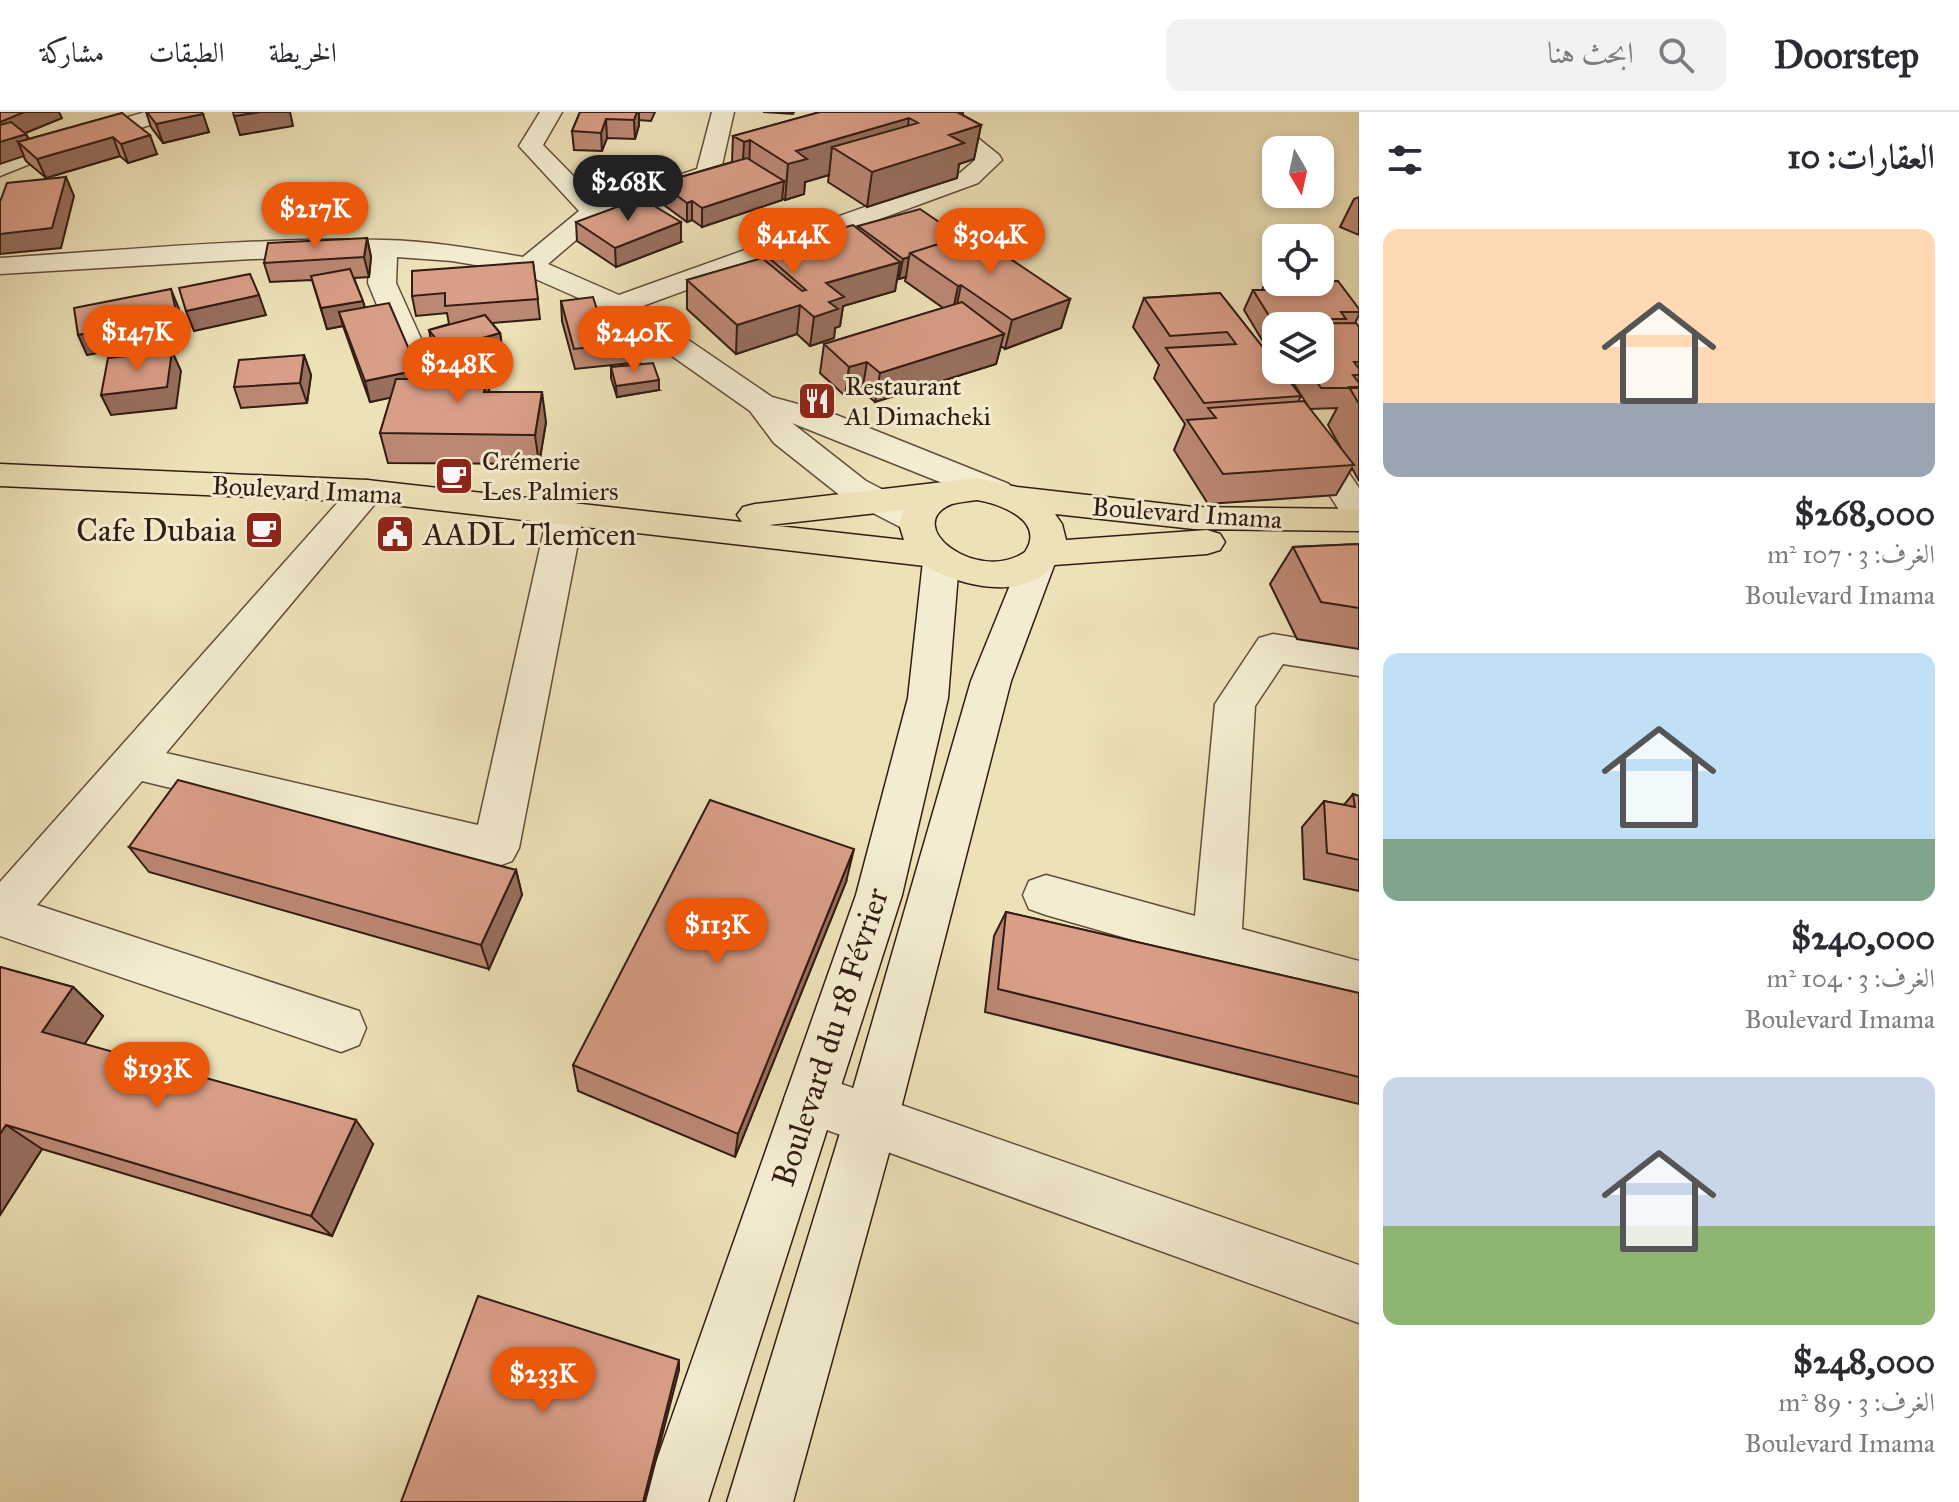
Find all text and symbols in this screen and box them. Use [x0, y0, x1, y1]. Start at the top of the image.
search box [1166, 19, 1726, 91]
text: Doorstep [1774, 32, 1919, 78]
icon: search [1654, 33, 1698, 77]
text: مشاركة [40, 35, 104, 70]
text: الطبقات [148, 35, 225, 70]
text: الخريطة [269, 35, 337, 70]
text: ابحث هنا [1547, 35, 1634, 71]
north arrow [1262, 136, 1334, 208]
map controls [1262, 136, 1334, 384]
text: العقارات: 10 [1787, 136, 1935, 177]
icon: filters [1383, 138, 1427, 182]
pin: $268K [572, 155, 684, 223]
text: $268K [591, 165, 665, 197]
pin: $217K [259, 182, 371, 250]
text: $217K [279, 192, 351, 224]
pin: $414K [737, 208, 849, 276]
pin: $304K [934, 208, 1046, 276]
text: $414K [756, 218, 830, 250]
text: $304K [953, 218, 1027, 250]
button: locate [1262, 224, 1334, 296]
icon: home [1587, 281, 1731, 425]
pin: $147K [81, 305, 193, 373]
pin: $240K [578, 306, 690, 374]
button: layers [1262, 312, 1334, 384]
text: $147K [101, 315, 173, 347]
text: $240K [596, 316, 672, 348]
pin: $248K [402, 337, 514, 405]
text: $248K [420, 347, 496, 379]
place label: Restaurant Al Dimacheki [844, 370, 991, 432]
restaurant icon: Restaurant Al Dimacheki [796, 380, 838, 422]
place label: Crémerie Les Palmiers [482, 445, 619, 507]
cafe icon: Crémerie Les Palmiers [433, 455, 475, 497]
street label: Boulevard Imama [211, 469, 403, 511]
street label: Boulevard Imama [1091, 490, 1283, 536]
text: $268,000 [1794, 493, 1935, 534]
cafe icon: Cafe Dubaia [243, 509, 285, 551]
place label: Cafe Dubaia [76, 511, 236, 550]
public building icon: AADL Tlemcen [374, 513, 416, 555]
place label: AADL Tlemcen [421, 515, 636, 554]
text: الغرف: 3 · 107 m² [1767, 538, 1935, 570]
text: Boulevard Imama [1745, 579, 1935, 611]
icon: home [1587, 705, 1731, 849]
street label: Boulevard du 18 Février [764, 883, 897, 1191]
pin: $113K [661, 898, 773, 966]
text: $113K [685, 908, 750, 940]
text: $240,000 [1791, 917, 1935, 958]
text: الغرف: 3 · 104 m² [1767, 962, 1935, 994]
text: Boulevard Imama [1745, 1003, 1935, 1035]
pin: $193K [101, 1042, 213, 1110]
text: $193K [123, 1052, 191, 1084]
icon: home [1587, 1129, 1731, 1273]
text: $248,000 [1793, 1341, 1935, 1382]
pin: $233K [487, 1347, 599, 1415]
text: $233K [509, 1357, 577, 1389]
text: الغرف: 3 · 89 m² [1779, 1386, 1935, 1418]
text: Boulevard Imama [1745, 1427, 1935, 1459]

